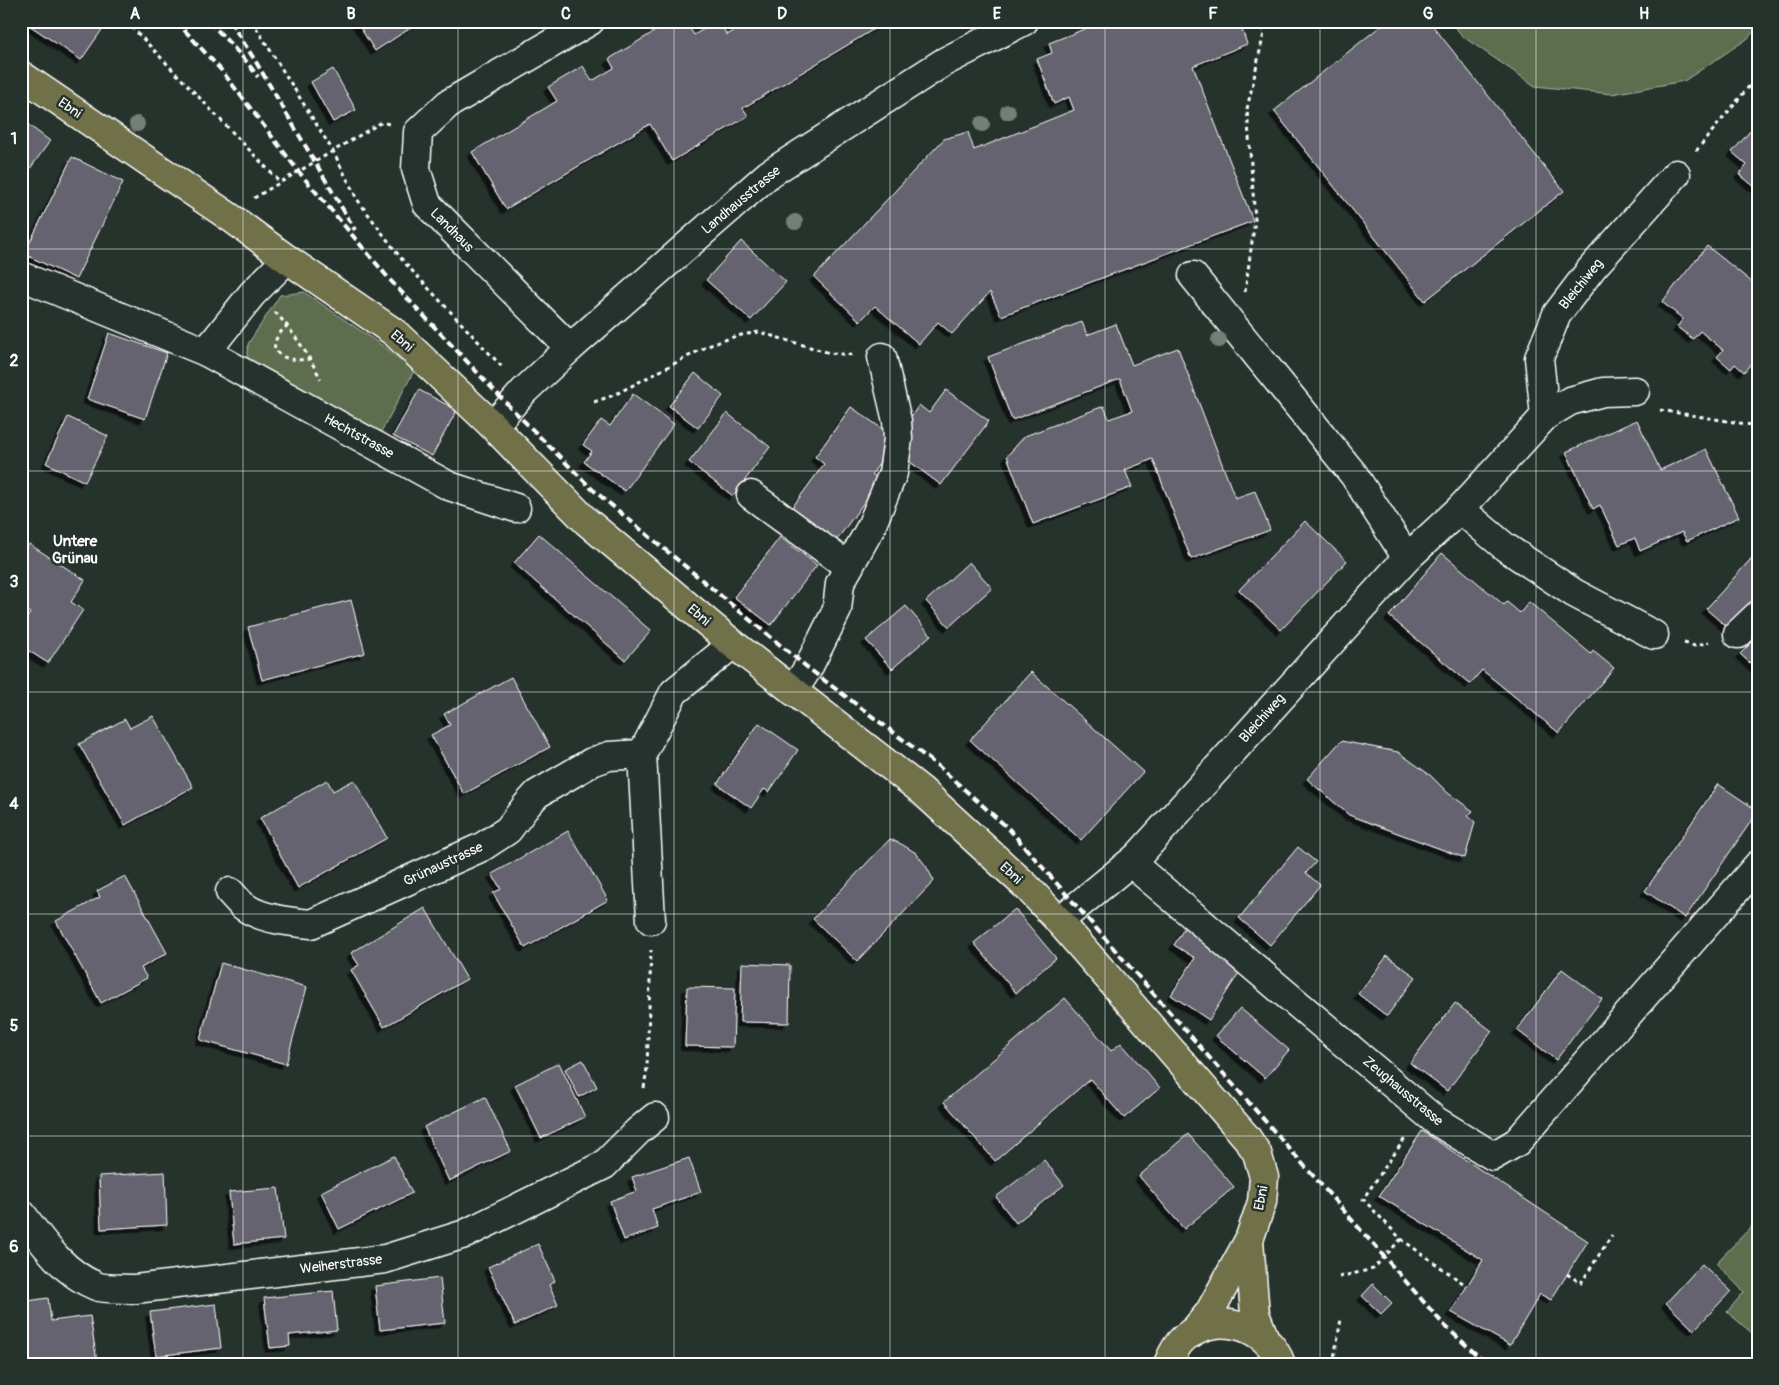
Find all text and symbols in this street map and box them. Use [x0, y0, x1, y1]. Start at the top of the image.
text: A [130, 4, 141, 24]
text: B [346, 4, 356, 24]
text: C [561, 4, 571, 24]
text: D [777, 4, 787, 24]
text: E [993, 4, 1002, 24]
text: F [1208, 4, 1218, 24]
text: G [1423, 4, 1434, 24]
text: H [1639, 4, 1649, 24]
street label: Ebni [55, 94, 85, 122]
text: 1 [11, 129, 17, 149]
street label: Landhausstrasse [698, 162, 784, 238]
street label: Landhaus [427, 205, 478, 256]
street label: Bleichiweg [1555, 255, 1607, 313]
street label: Ebni [387, 327, 417, 356]
text: 2 [10, 351, 19, 371]
street label: Hechtstrasse [321, 410, 397, 462]
district label: Untere Grünau [52, 532, 98, 568]
text: 3 [10, 572, 19, 592]
street label: Ebni [684, 601, 714, 630]
street label: Bleichiweg [1235, 690, 1289, 746]
text: 4 [9, 794, 19, 814]
street label: Grünaustrasse [401, 838, 485, 890]
street label: Ebni [996, 858, 1026, 888]
text: 5 [10, 1016, 19, 1036]
street label: Zeughausstrasse [1359, 1052, 1447, 1130]
street label: Ebni [1250, 1184, 1272, 1212]
text: 6 [9, 1237, 19, 1257]
street label: Weiherstrasse [299, 1251, 383, 1277]

